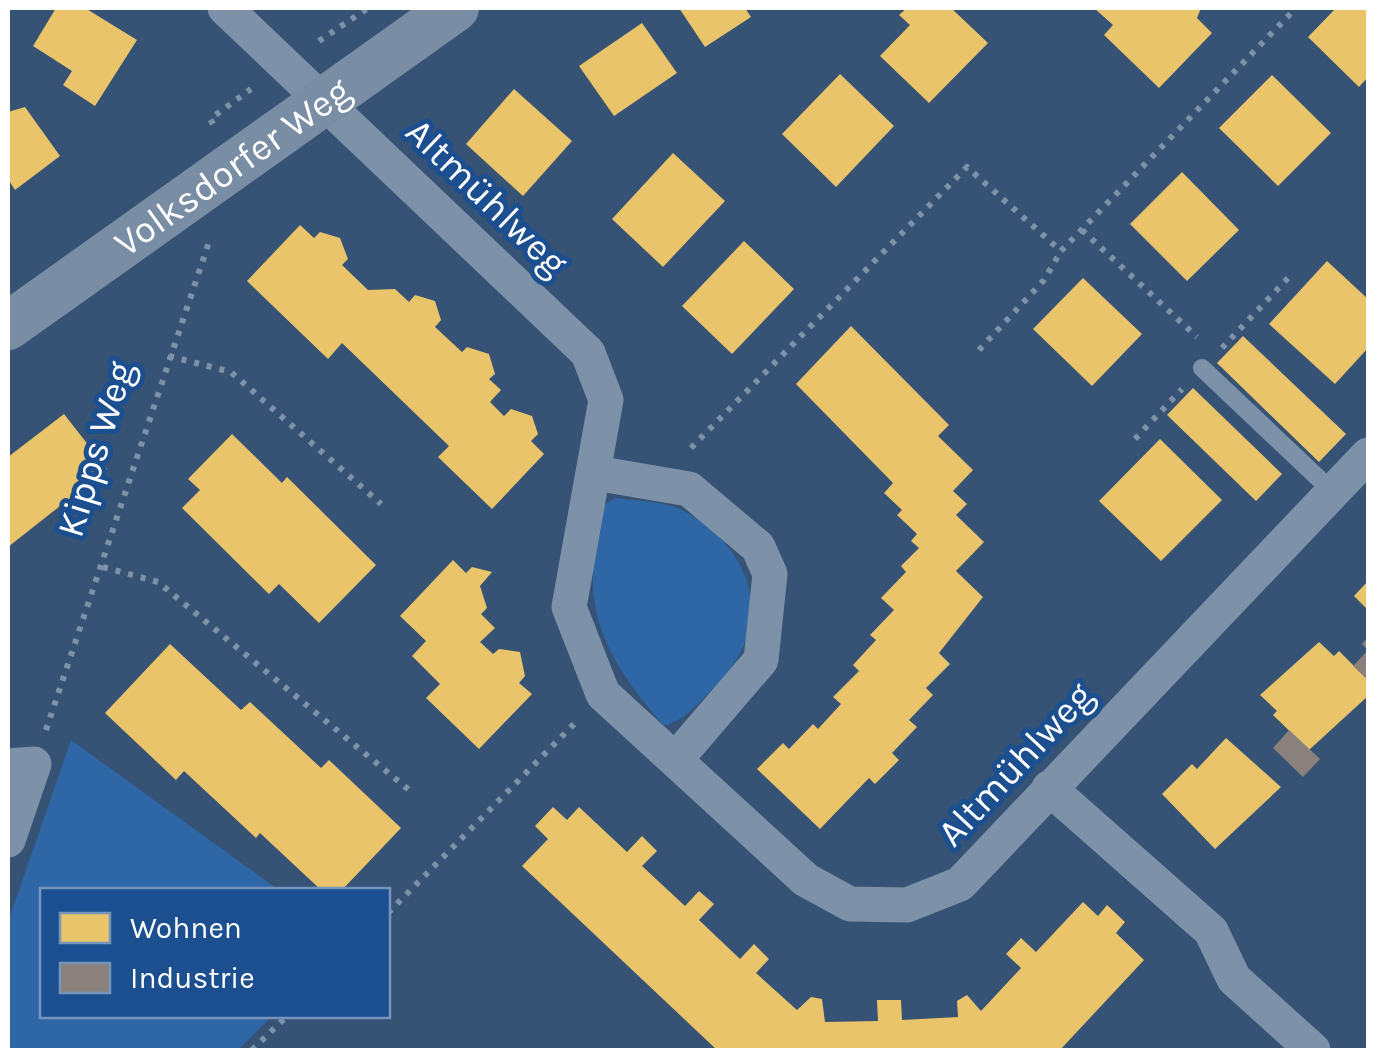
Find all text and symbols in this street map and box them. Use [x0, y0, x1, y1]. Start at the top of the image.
street label: Volksdorfer Weg [106, 68, 359, 266]
street label: Altmühlweg [396, 109, 577, 286]
street label: Kipps Weg [47, 356, 144, 543]
street label: Altmühlweg [928, 673, 1103, 856]
legend [40, 888, 390, 1018]
text: Wohnen [130, 910, 242, 946]
text: Industrie [130, 960, 255, 996]

